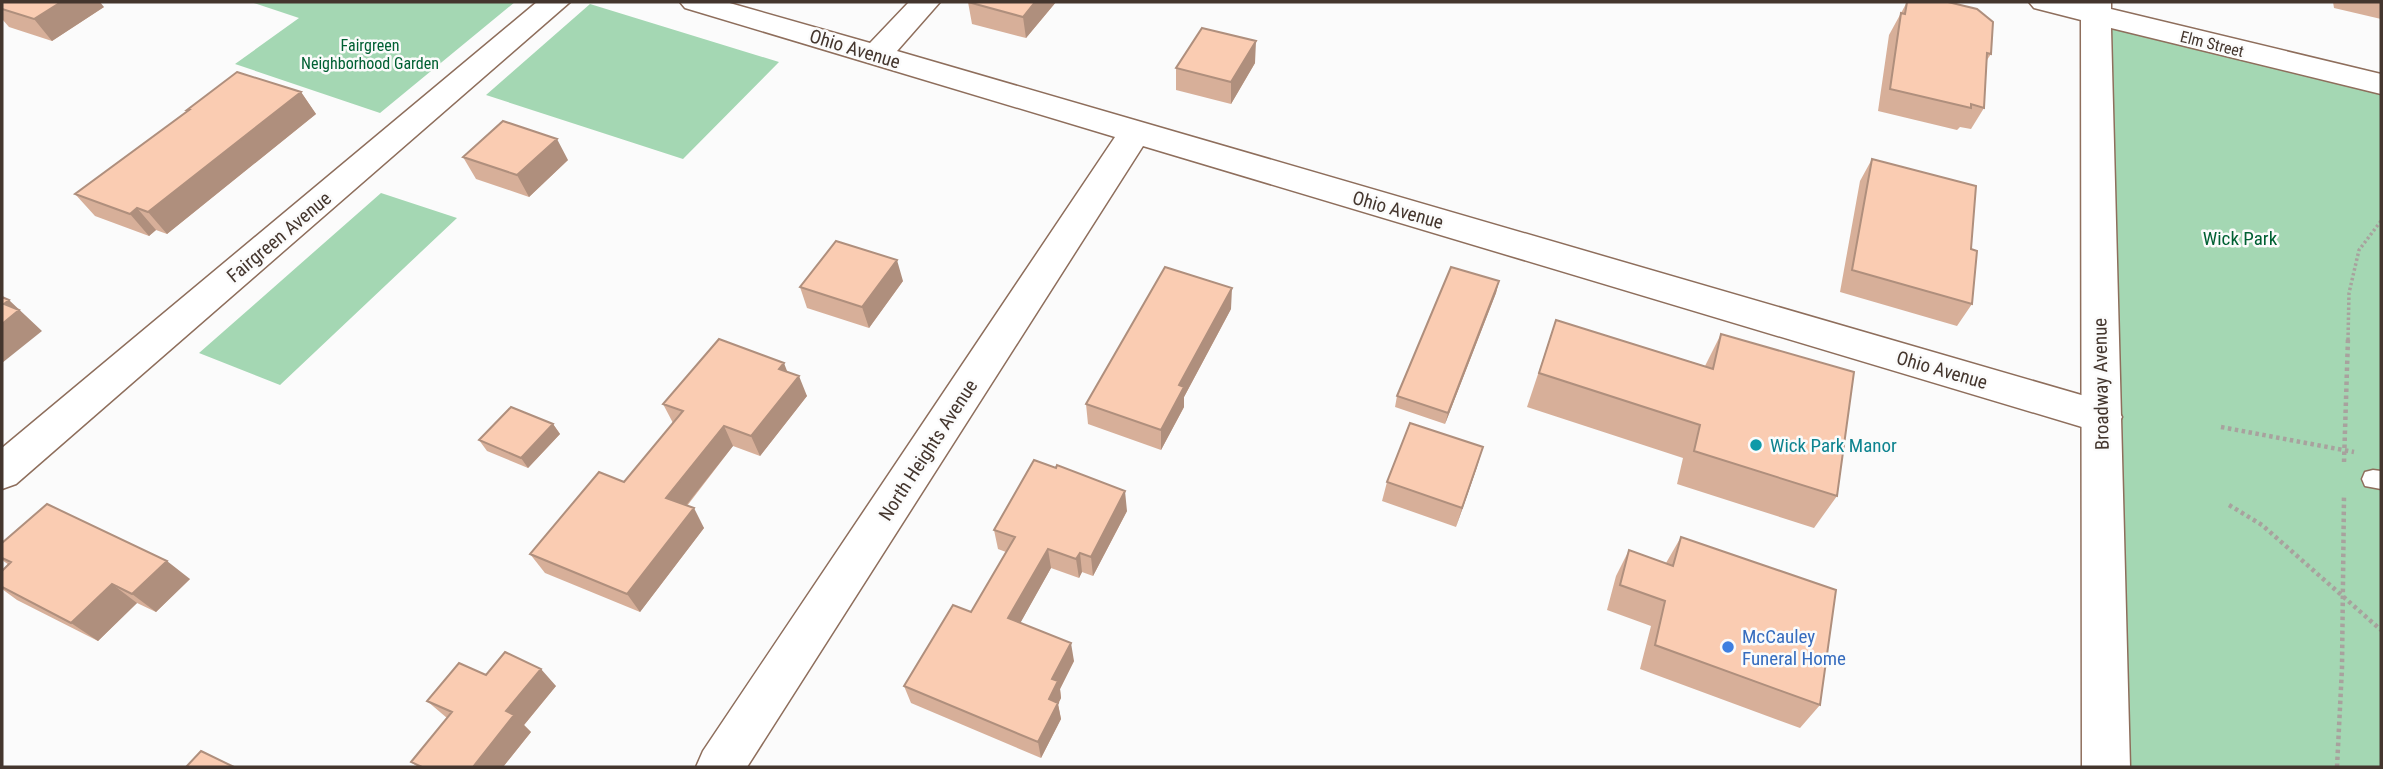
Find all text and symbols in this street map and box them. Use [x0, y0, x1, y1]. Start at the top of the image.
street label: Ohio Avenue [807, 24, 903, 74]
street label: Elm Street [2178, 27, 2246, 61]
park label: Fairgreen Neighborhood Garden [301, 36, 439, 73]
street label: Ohio Avenue [1350, 186, 1446, 234]
street label: Fairgreen Avenue [222, 187, 336, 287]
park label: Wick Park [2203, 227, 2278, 250]
street label: Broadway Avenue [2088, 318, 2114, 450]
street label: Ohio Avenue [1894, 346, 1990, 394]
street label: North Heights Avenue [874, 375, 982, 525]
place label: Wick Park Manor [1770, 434, 1897, 457]
marker: Wick Park Manor [1748, 437, 1764, 453]
place label: McCauley Funeral Home [1742, 625, 1846, 670]
marker: McCauley Funeral Home [1720, 639, 1736, 655]

